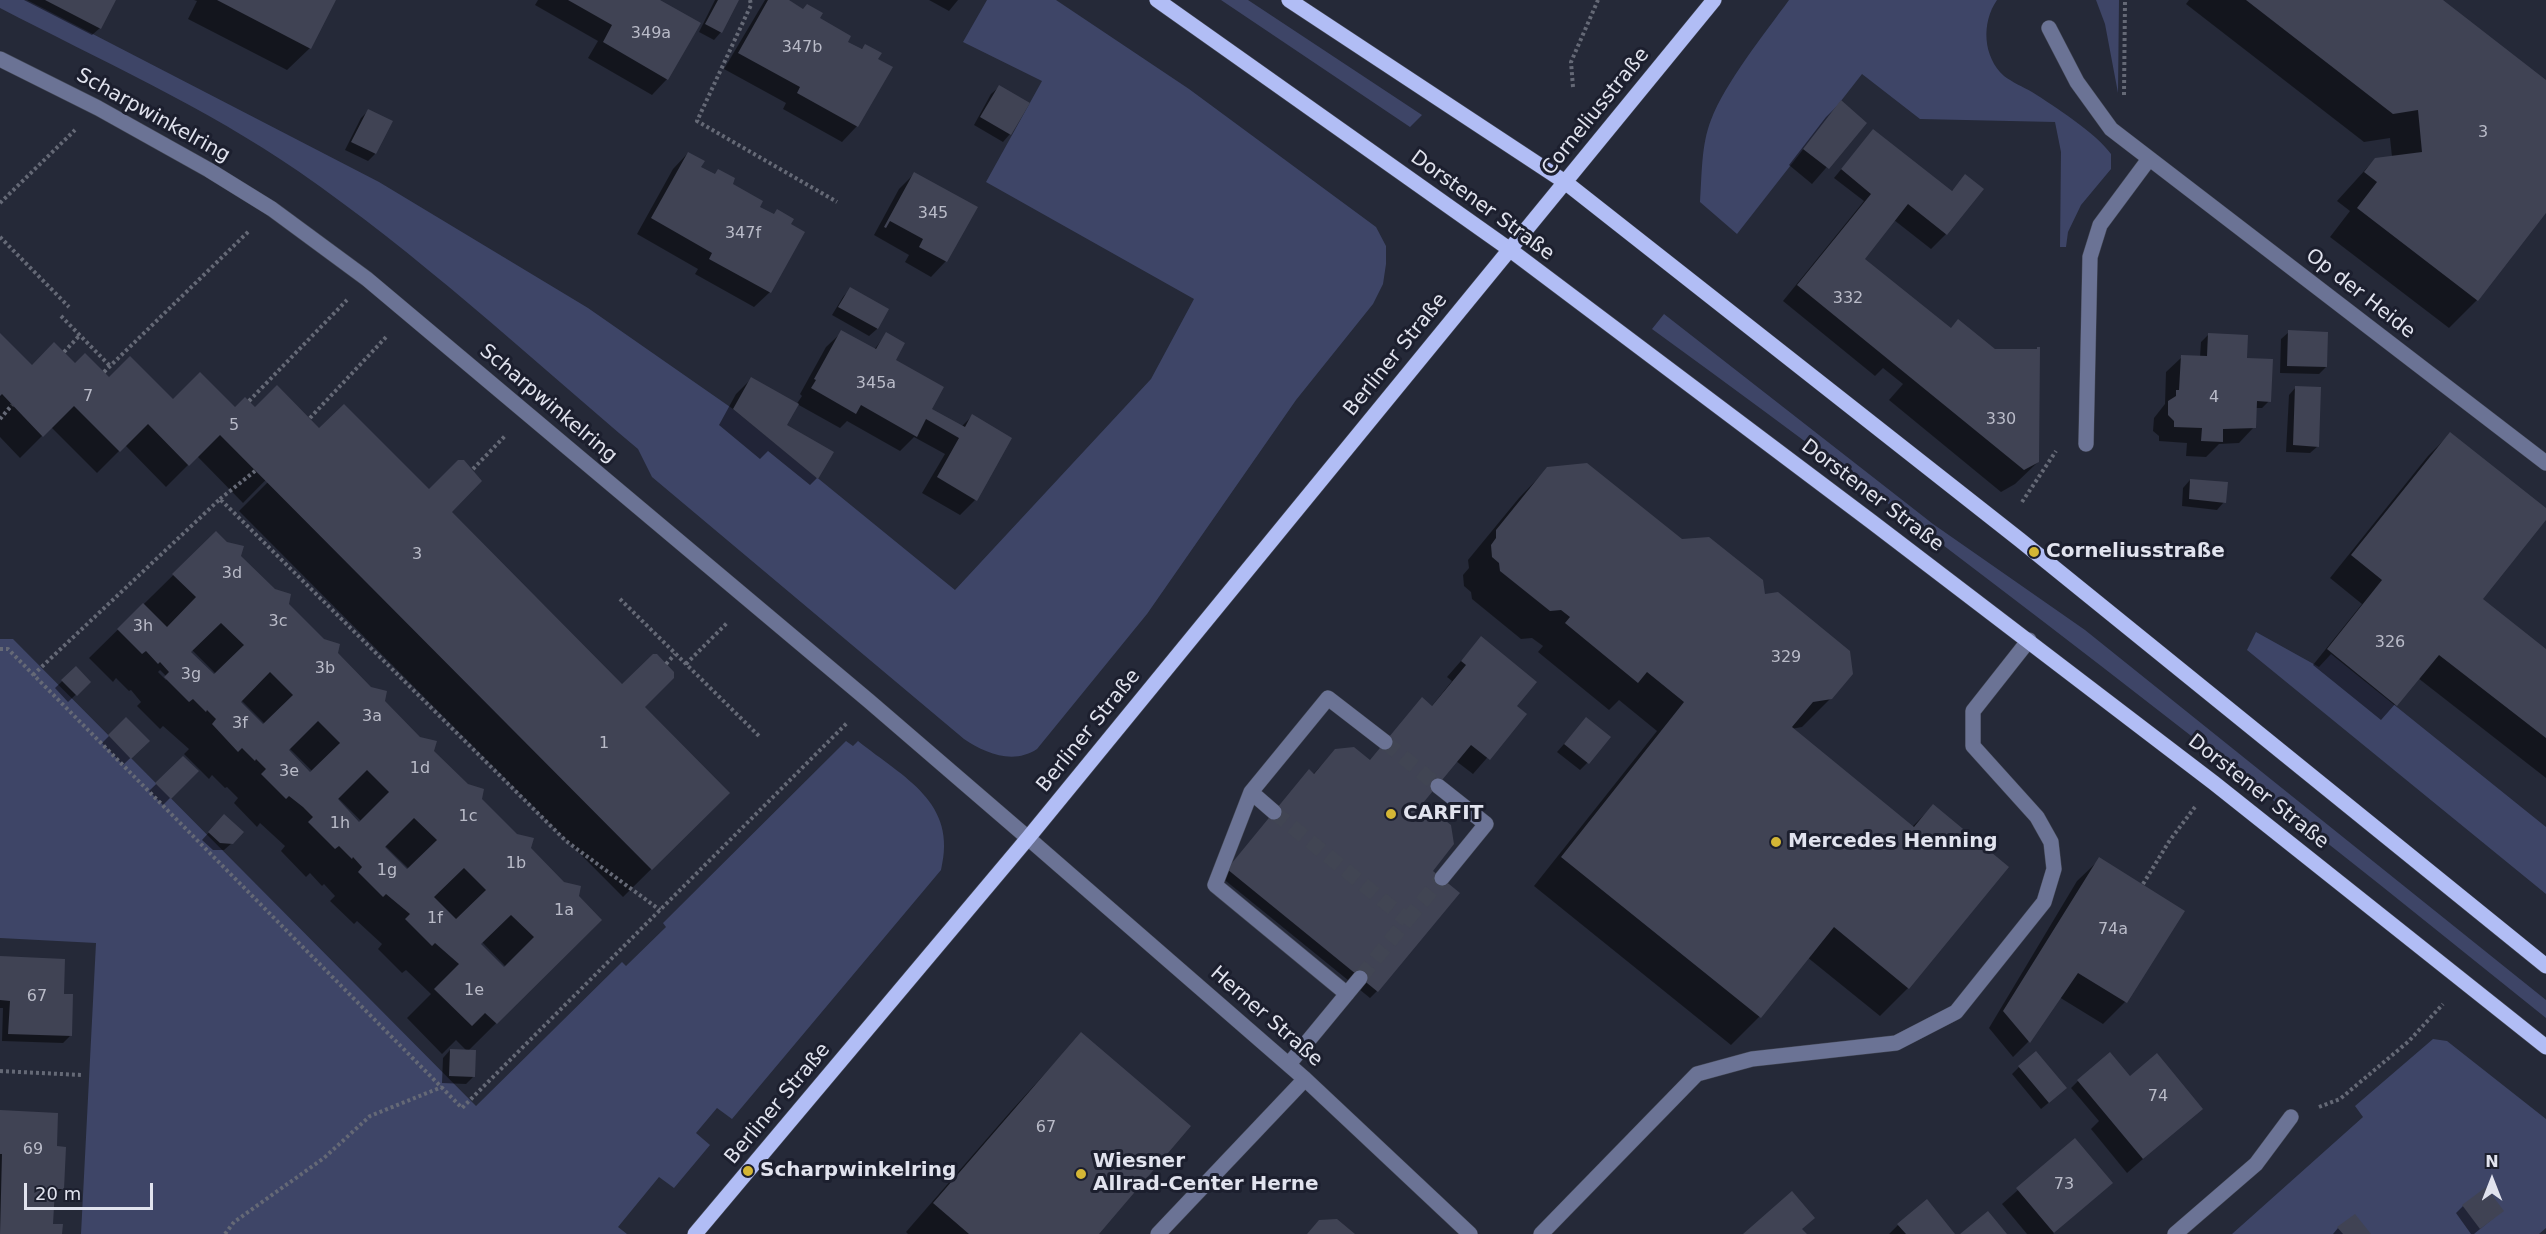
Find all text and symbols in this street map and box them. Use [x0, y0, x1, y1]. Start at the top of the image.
house number: 349a [631, 24, 671, 44]
house number: 347b [782, 38, 822, 58]
street label: Corneliusstraße [1537, 43, 1655, 181]
street label: Scharpwinkelring [72, 64, 234, 168]
house number: 3 [2478, 123, 2488, 143]
street label: Dorstener Straße [1405, 146, 1559, 266]
house number: 345 [918, 204, 948, 224]
house number: 347f [725, 224, 761, 244]
street label: Op der Heide [2300, 244, 2420, 344]
street label: Berliner Straße [1339, 289, 1453, 421]
house number: 332 [1833, 289, 1863, 309]
street label: Scharpwinkelring [474, 340, 622, 468]
house number: 345a [856, 374, 896, 394]
house number: 7 [83, 387, 93, 407]
house number: 4 [2209, 388, 2219, 408]
house number: 330 [1986, 410, 2016, 430]
house number: 5 [229, 416, 239, 436]
street label: Dorstener Straße [1796, 435, 1948, 557]
place label: Corneliusstraße [2046, 540, 2225, 564]
house number: 3 [412, 545, 422, 565]
marker: Corneliusstraße [2027, 545, 2041, 559]
house number: 3d [222, 564, 242, 584]
house number: 3c [269, 612, 287, 632]
house number: 3h [133, 617, 153, 637]
house number: 326 [2375, 633, 2405, 653]
house number: 329 [1771, 648, 1801, 668]
house number: 3b [315, 659, 335, 679]
house number: 3g [181, 665, 201, 685]
street label: Berliner Straße [1032, 665, 1146, 797]
house number: 3a [362, 707, 382, 727]
house number: 3f [232, 714, 248, 734]
street label: Dorstener Straße [2183, 730, 2333, 854]
house number: 1 [599, 734, 609, 754]
house number: 1d [410, 759, 430, 779]
house number: 3e [279, 762, 299, 782]
place label: CARFIT [1403, 802, 1483, 826]
house number: 1c [459, 807, 477, 827]
marker: CARFIT [1384, 807, 1398, 821]
house number: 1h [330, 814, 350, 834]
place label: Mercedes Henning [1788, 830, 1998, 854]
marker: Mercedes Henning [1769, 835, 1783, 849]
house number: 1b [506, 854, 526, 874]
house number: 1g [377, 861, 397, 881]
house number: 1a [554, 901, 574, 921]
house number: 1f [427, 909, 443, 929]
house number: 74a [2098, 920, 2128, 940]
street label: Herner Straße [1205, 962, 1327, 1072]
house number: 1e [464, 981, 484, 1001]
house number: 67 [27, 987, 47, 1007]
street label: Berliner Straße [720, 1039, 836, 1169]
house number: 74 [2148, 1087, 2168, 1107]
house number: 67 [1036, 1118, 1056, 1138]
house number: 69 [23, 1140, 43, 1160]
place label: Wiesner Allrad-Center Herne [1093, 1150, 1319, 1197]
north arrow [2462, 1150, 2522, 1210]
text: N [2485, 1152, 2499, 1171]
place label: Scharpwinkelring [760, 1159, 956, 1183]
marker: Scharpwinkelring [741, 1164, 755, 1178]
marker: Wiesner Allrad-Center Herne [1074, 1167, 1088, 1181]
scale bar [27, 1171, 156, 1209]
house number: 73 [2054, 1175, 2074, 1195]
text: 20 m [35, 1183, 81, 1204]

